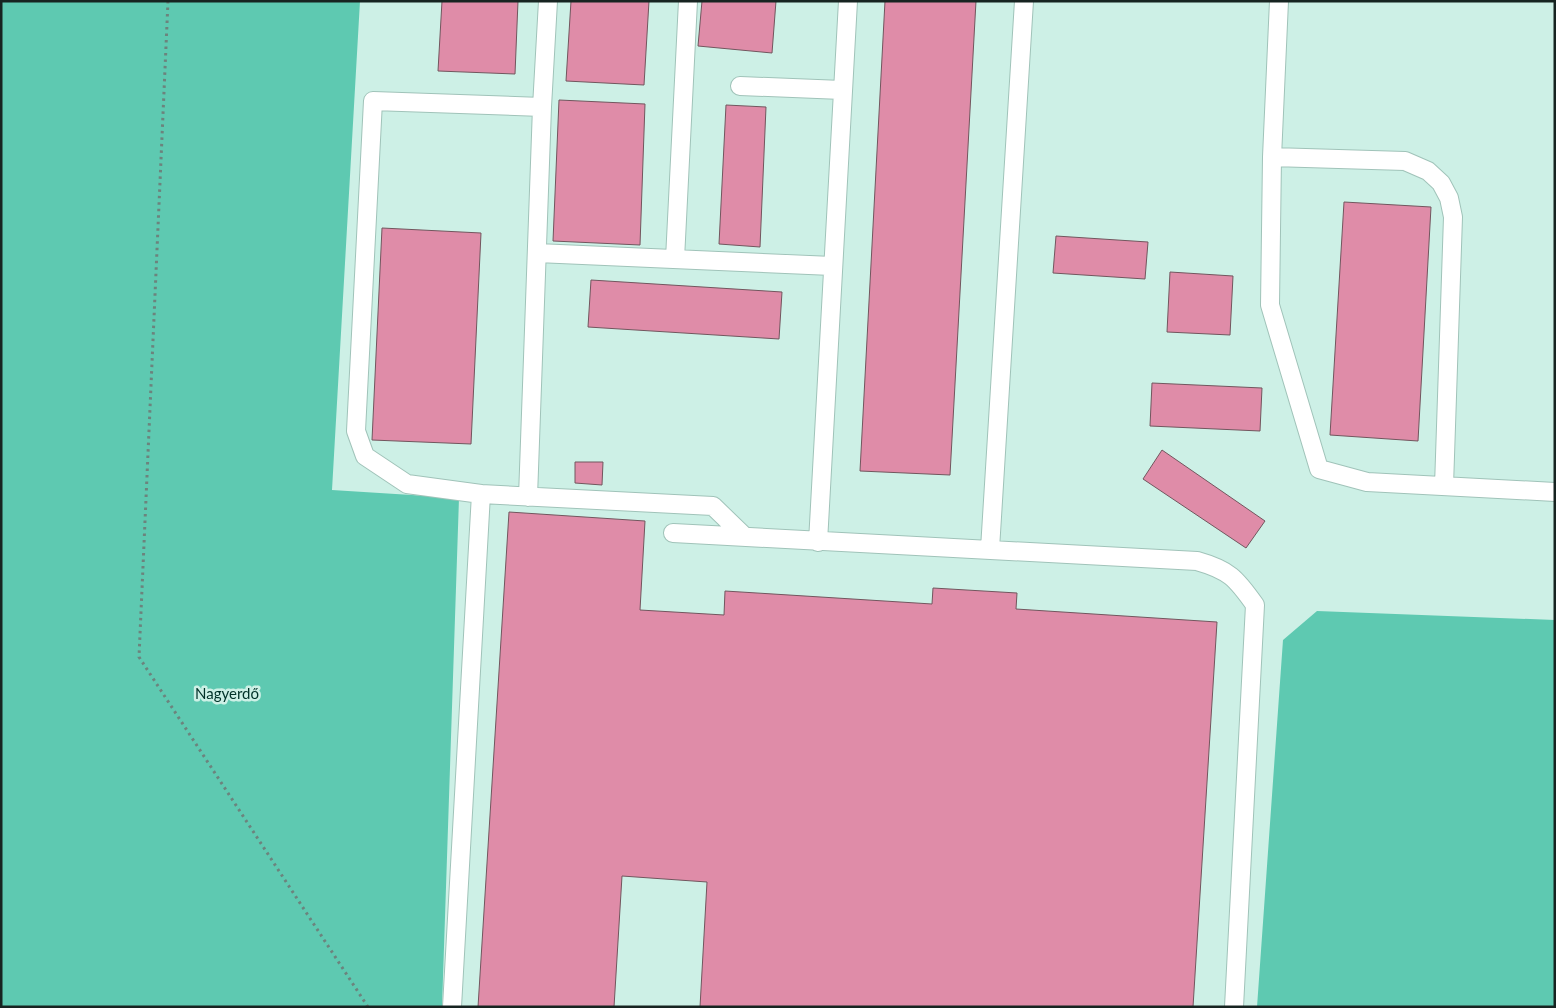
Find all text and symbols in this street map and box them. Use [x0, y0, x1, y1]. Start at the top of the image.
park label: Nagyerdő [195, 684, 259, 702]

